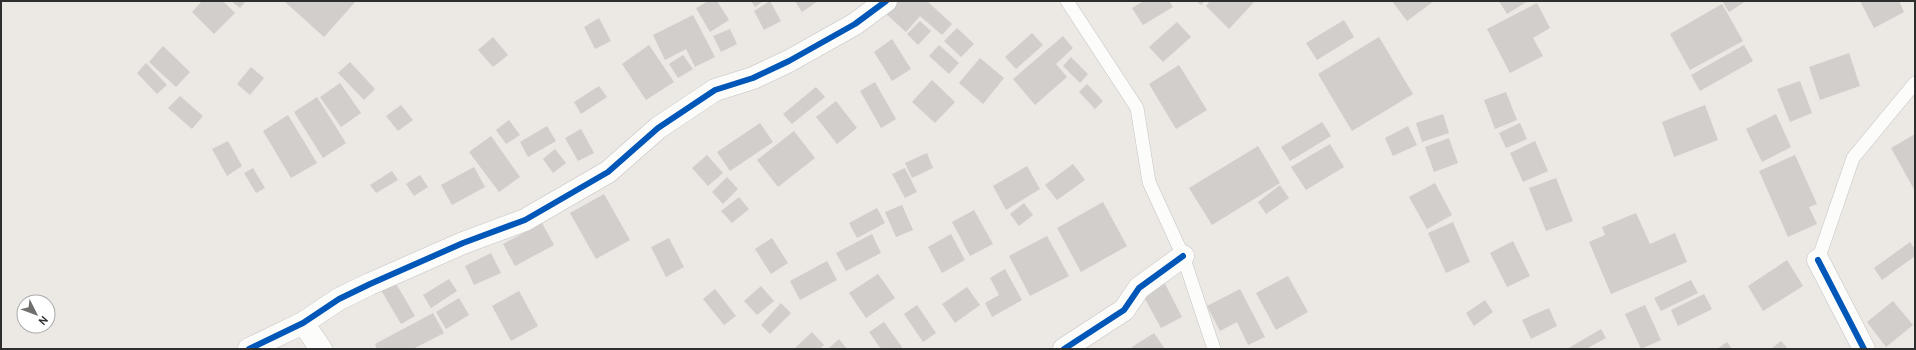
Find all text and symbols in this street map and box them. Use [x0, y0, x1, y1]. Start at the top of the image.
north arrow [16, 294, 56, 334]
text: N [36, 313, 51, 328]

